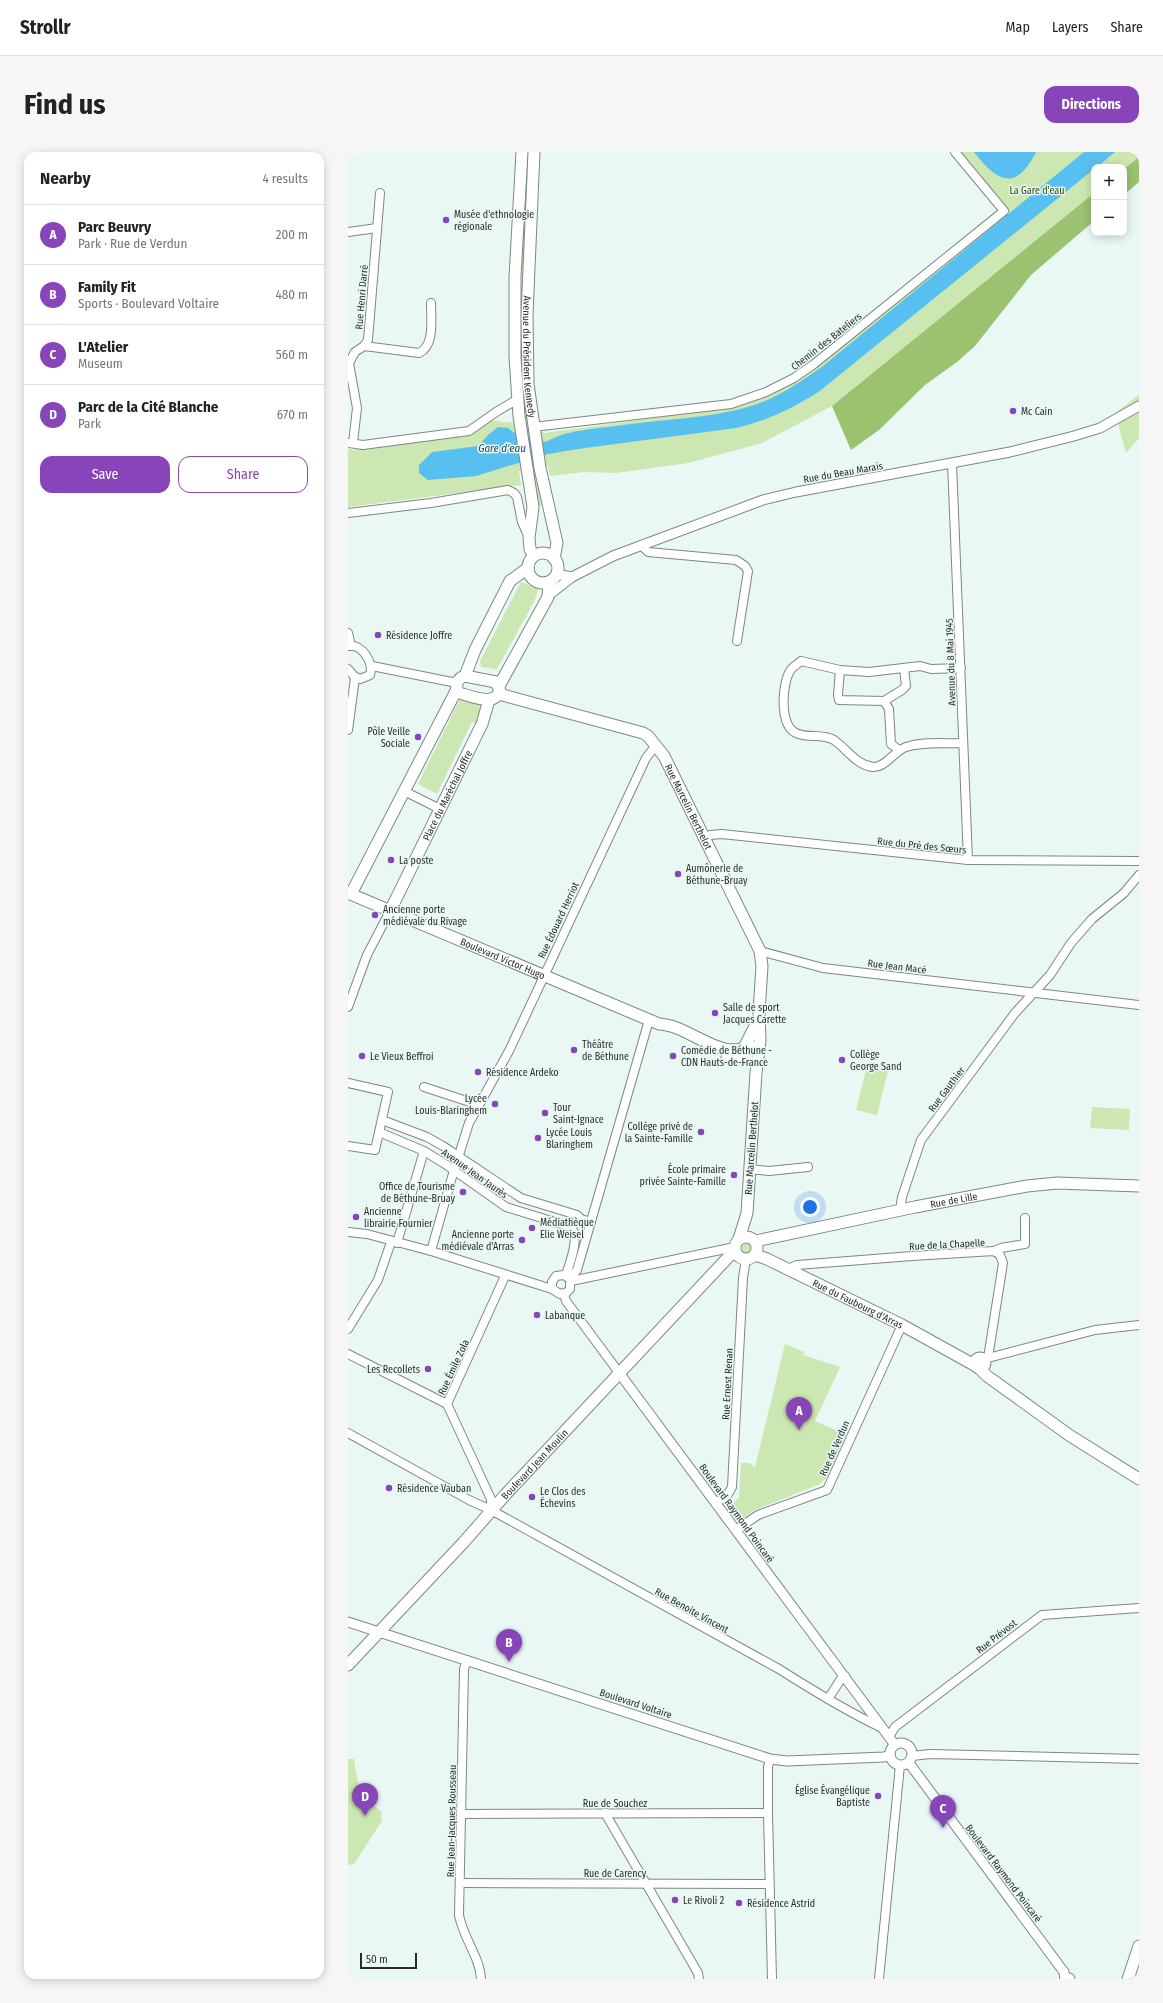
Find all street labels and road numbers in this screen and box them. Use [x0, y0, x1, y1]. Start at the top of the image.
street label: Rue Henri Darré [353, 264, 371, 330]
street label: Avenue du Président Kennedy [520, 295, 538, 419]
street label: Chemin des Bateliers [789, 311, 864, 373]
street label: Rue du Beau Marais [802, 460, 884, 486]
street label: Avenue du 8 Mai 1945 [943, 618, 959, 706]
street label: Place du Maréchal Joffre [421, 749, 475, 843]
street label: Rue Marcelin Berthelot [662, 762, 714, 852]
street label: Rue du Pré des Sœurs [877, 835, 967, 857]
street label: Rue Édouard Herriot [534, 879, 582, 961]
street label: Boulevard Victor Hugo [458, 936, 547, 982]
street label: Rue Jean Macé [867, 957, 927, 977]
street label: Rue Gauthier [926, 1064, 968, 1115]
street label: Rue Marcelin Berthelot [743, 1100, 761, 1195]
street label: Avenue Jean Jaurès [439, 1147, 510, 1201]
street label: Rue de Lille [929, 1190, 979, 1211]
street label: Rue de la Chapelle [909, 1237, 985, 1253]
street label: Rue du Faubourg d'Arras [810, 1277, 905, 1332]
street label: Rue Émile Zola [434, 1337, 472, 1397]
street label: Rue Ernest Renan [720, 1348, 736, 1420]
street label: Rue de Verdun [817, 1419, 852, 1478]
street label: Boulevard Jean Moulin [499, 1427, 571, 1502]
street label: Boulevard Raymond Poincaré [696, 1462, 776, 1565]
street label: Rue Benoite Vincent [653, 1586, 731, 1636]
street label: Rue Prévost [974, 1617, 1020, 1656]
street label: Boulevard Voltaire [598, 1687, 673, 1721]
street label: Rue Jean-Jacques Rousseau [445, 1765, 459, 1877]
street label: Rue de Souchez [583, 1798, 647, 1810]
street label: Boulevard Raymond Poincaré [963, 1822, 1044, 1925]
street label: Rue de Carency [584, 1868, 647, 1880]

